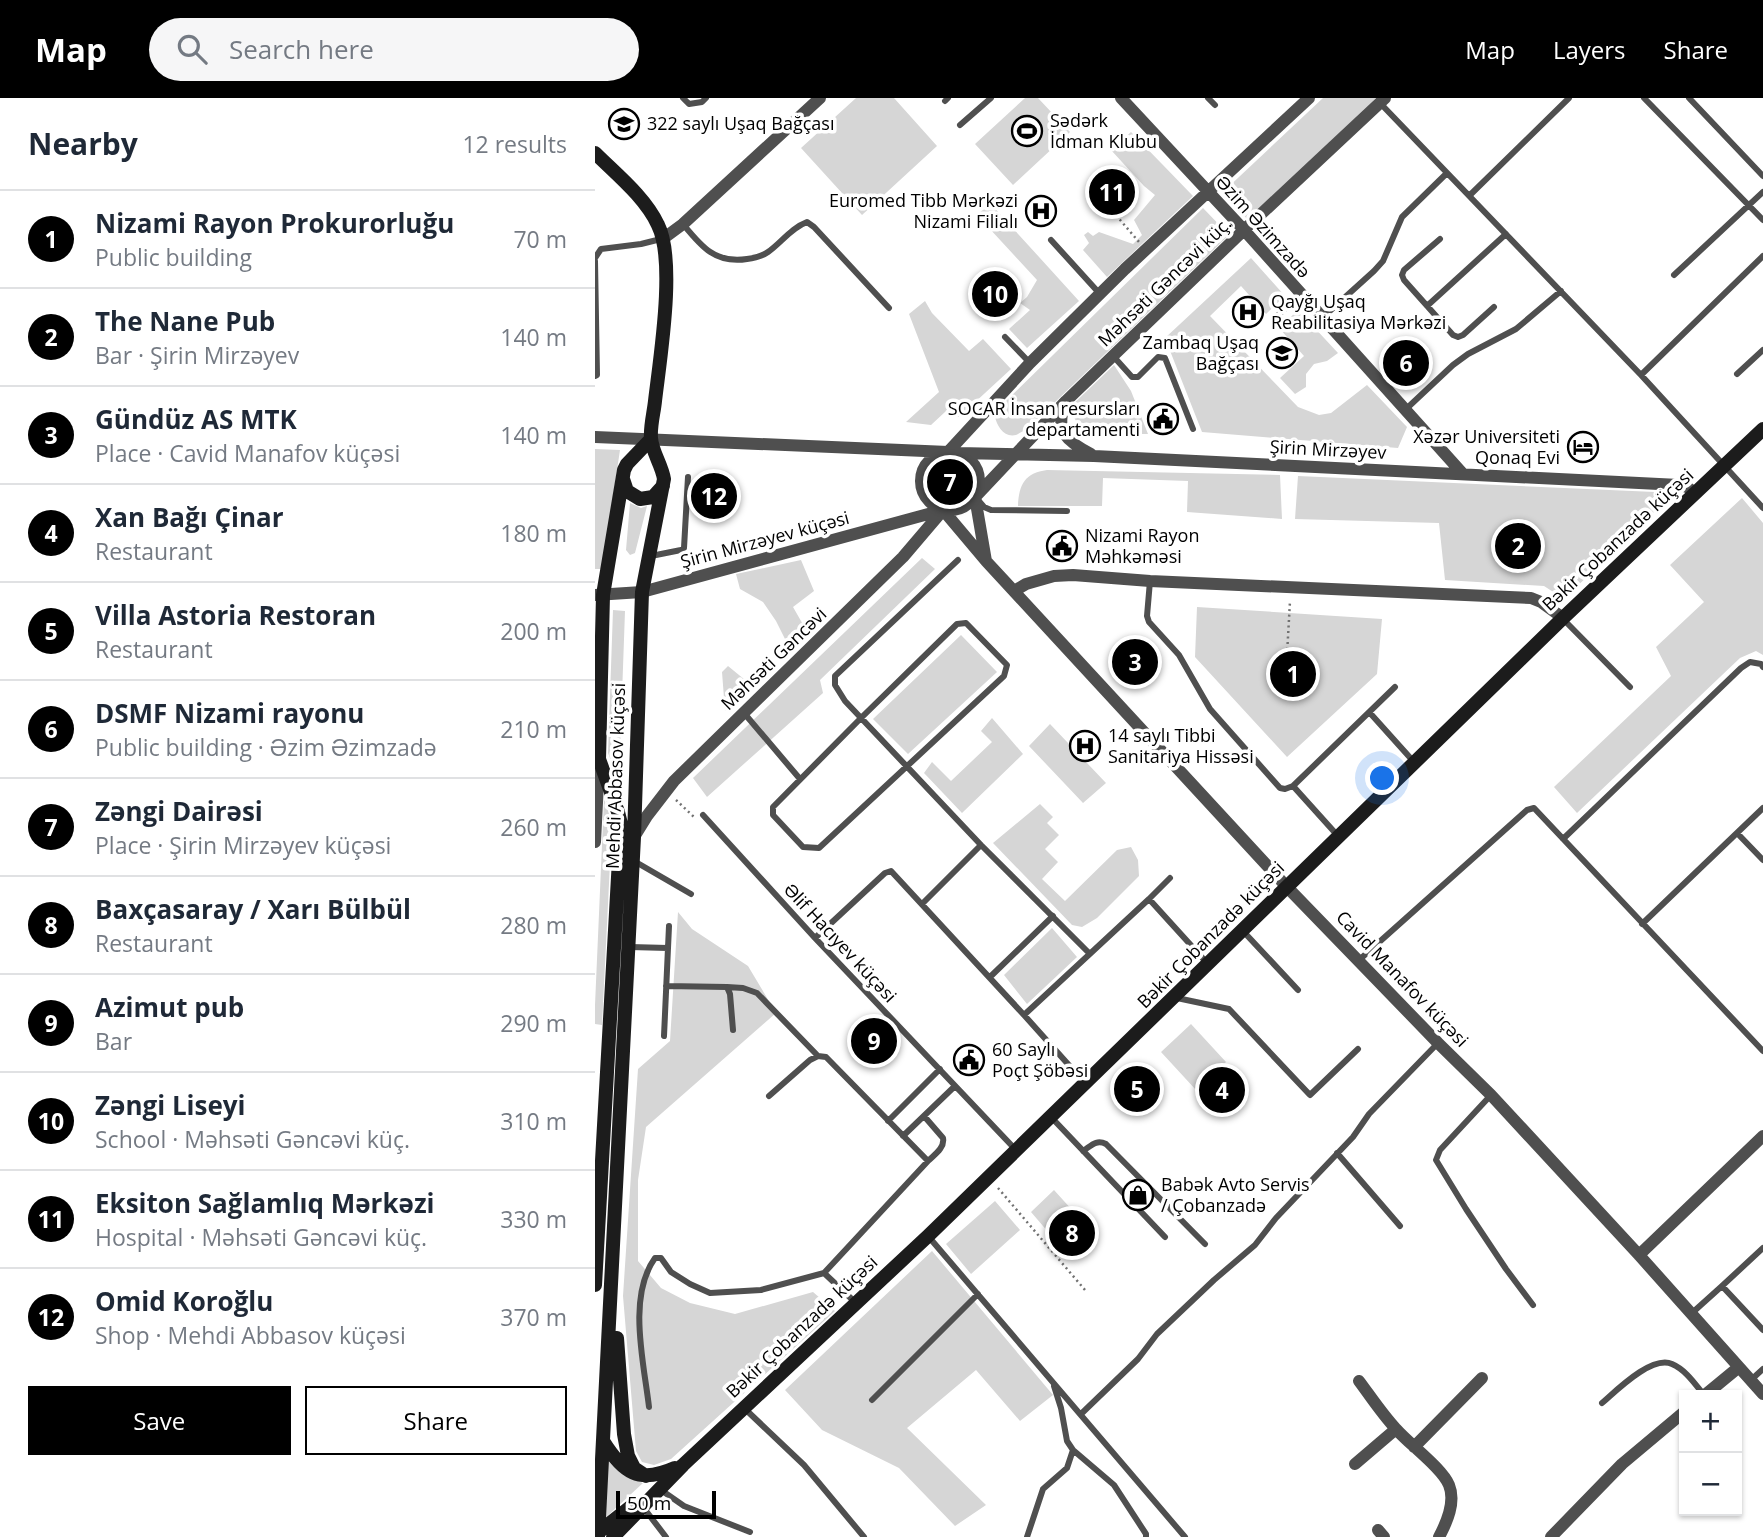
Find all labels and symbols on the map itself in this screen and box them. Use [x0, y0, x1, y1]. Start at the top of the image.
school or university icon: 322 saylı Uşaq Bağçası [607, 107, 641, 141]
place label: Sədərk İdman Klubu [1050, 108, 1157, 153]
place label: 322 saylı Uşaq Bağçası [647, 111, 834, 135]
sports icon: Sədərk İdman Klubu [1010, 114, 1044, 148]
pin: 11 [1089, 166, 1135, 218]
street label: Əzim Əzimzadə [1211, 170, 1316, 283]
place label: Euromed Tibb Mərkəzi Nizami Filialı [829, 188, 1018, 233]
hospital icon: Euromed Tibb Mərkəzi Nizami Filialı [1024, 194, 1058, 228]
street label: Məhsəti Gəncəvi küç. [1092, 211, 1236, 351]
pin: 10 [972, 268, 1018, 320]
place label: Qayğı Uşaq Reabilitasiya Mərkəzi [1271, 289, 1446, 334]
hospital icon: Qayğı Uşaq Reabilitasiya Mərkəzi [1231, 295, 1265, 329]
place label: Zambaq Uşaq Bağçası [1143, 330, 1259, 375]
school or university icon: Zambaq Uşaq Bağçası [1265, 336, 1299, 370]
pin: 6 [1383, 337, 1429, 389]
place label: SOCAR İnsan resursları departamenti [948, 396, 1140, 441]
public building icon: SOCAR İnsan resursları departamenti [1146, 402, 1180, 436]
place label: Xəzər Universiteti Qonaq Evi [1413, 424, 1560, 469]
hotel icon: Xəzər Universiteti Qonaq Evi [1566, 430, 1600, 464]
street label: Şirin Mirzəyev [1269, 434, 1387, 464]
pin: 7 [927, 456, 973, 508]
street label: Bəkir Çobanzadə küçəsi [1537, 463, 1698, 616]
pin: 12 [691, 470, 737, 522]
street label: Şirin Mirzəyev küçəsi [678, 505, 852, 573]
pin: 2 [1495, 520, 1541, 572]
place label: Nizami Rayon Məhkəməsi [1085, 523, 1199, 568]
public building icon: Nizami Rayon Məhkəməsi [1045, 529, 1079, 563]
street label: Məhsəti Gəncəvi [715, 602, 831, 715]
pin: 3 [1112, 636, 1158, 688]
pin: 1 [1270, 648, 1316, 700]
street label: Mehdi Abbasov küçəsi [600, 682, 630, 870]
place label: 14 saylı Tibbi Sanitariya Hissəsi [1108, 723, 1254, 768]
hospital icon: 14 saylı Tibbi Sanitariya Hissəsi [1068, 729, 1102, 763]
your location [1365, 761, 1399, 795]
street label: Bəkir Çobanzadə küçəsi [1132, 856, 1289, 1013]
street label: Əlif Hacıyev küçəsi [779, 877, 902, 1007]
street label: Cavid Manafov küçəsi [1331, 905, 1474, 1052]
pin: 9 [851, 1015, 897, 1067]
place label: 60 Saylı Poçt Şöbəsi [992, 1037, 1088, 1082]
public building icon: 60 Saylı Poçt Şöbəsi [952, 1043, 986, 1077]
pin: 5 [1114, 1063, 1160, 1115]
pin: 4 [1199, 1064, 1245, 1116]
place label: Babək Avto Servis / Çobanzadə [1161, 1172, 1310, 1217]
shop icon: Babək Avto Servis / Çobanzadə [1121, 1178, 1155, 1212]
pin: 8 [1049, 1207, 1095, 1259]
street label: Bəkir Çobanzadə küçəsi [721, 1250, 882, 1403]
scale bar [616, 1488, 716, 1520]

